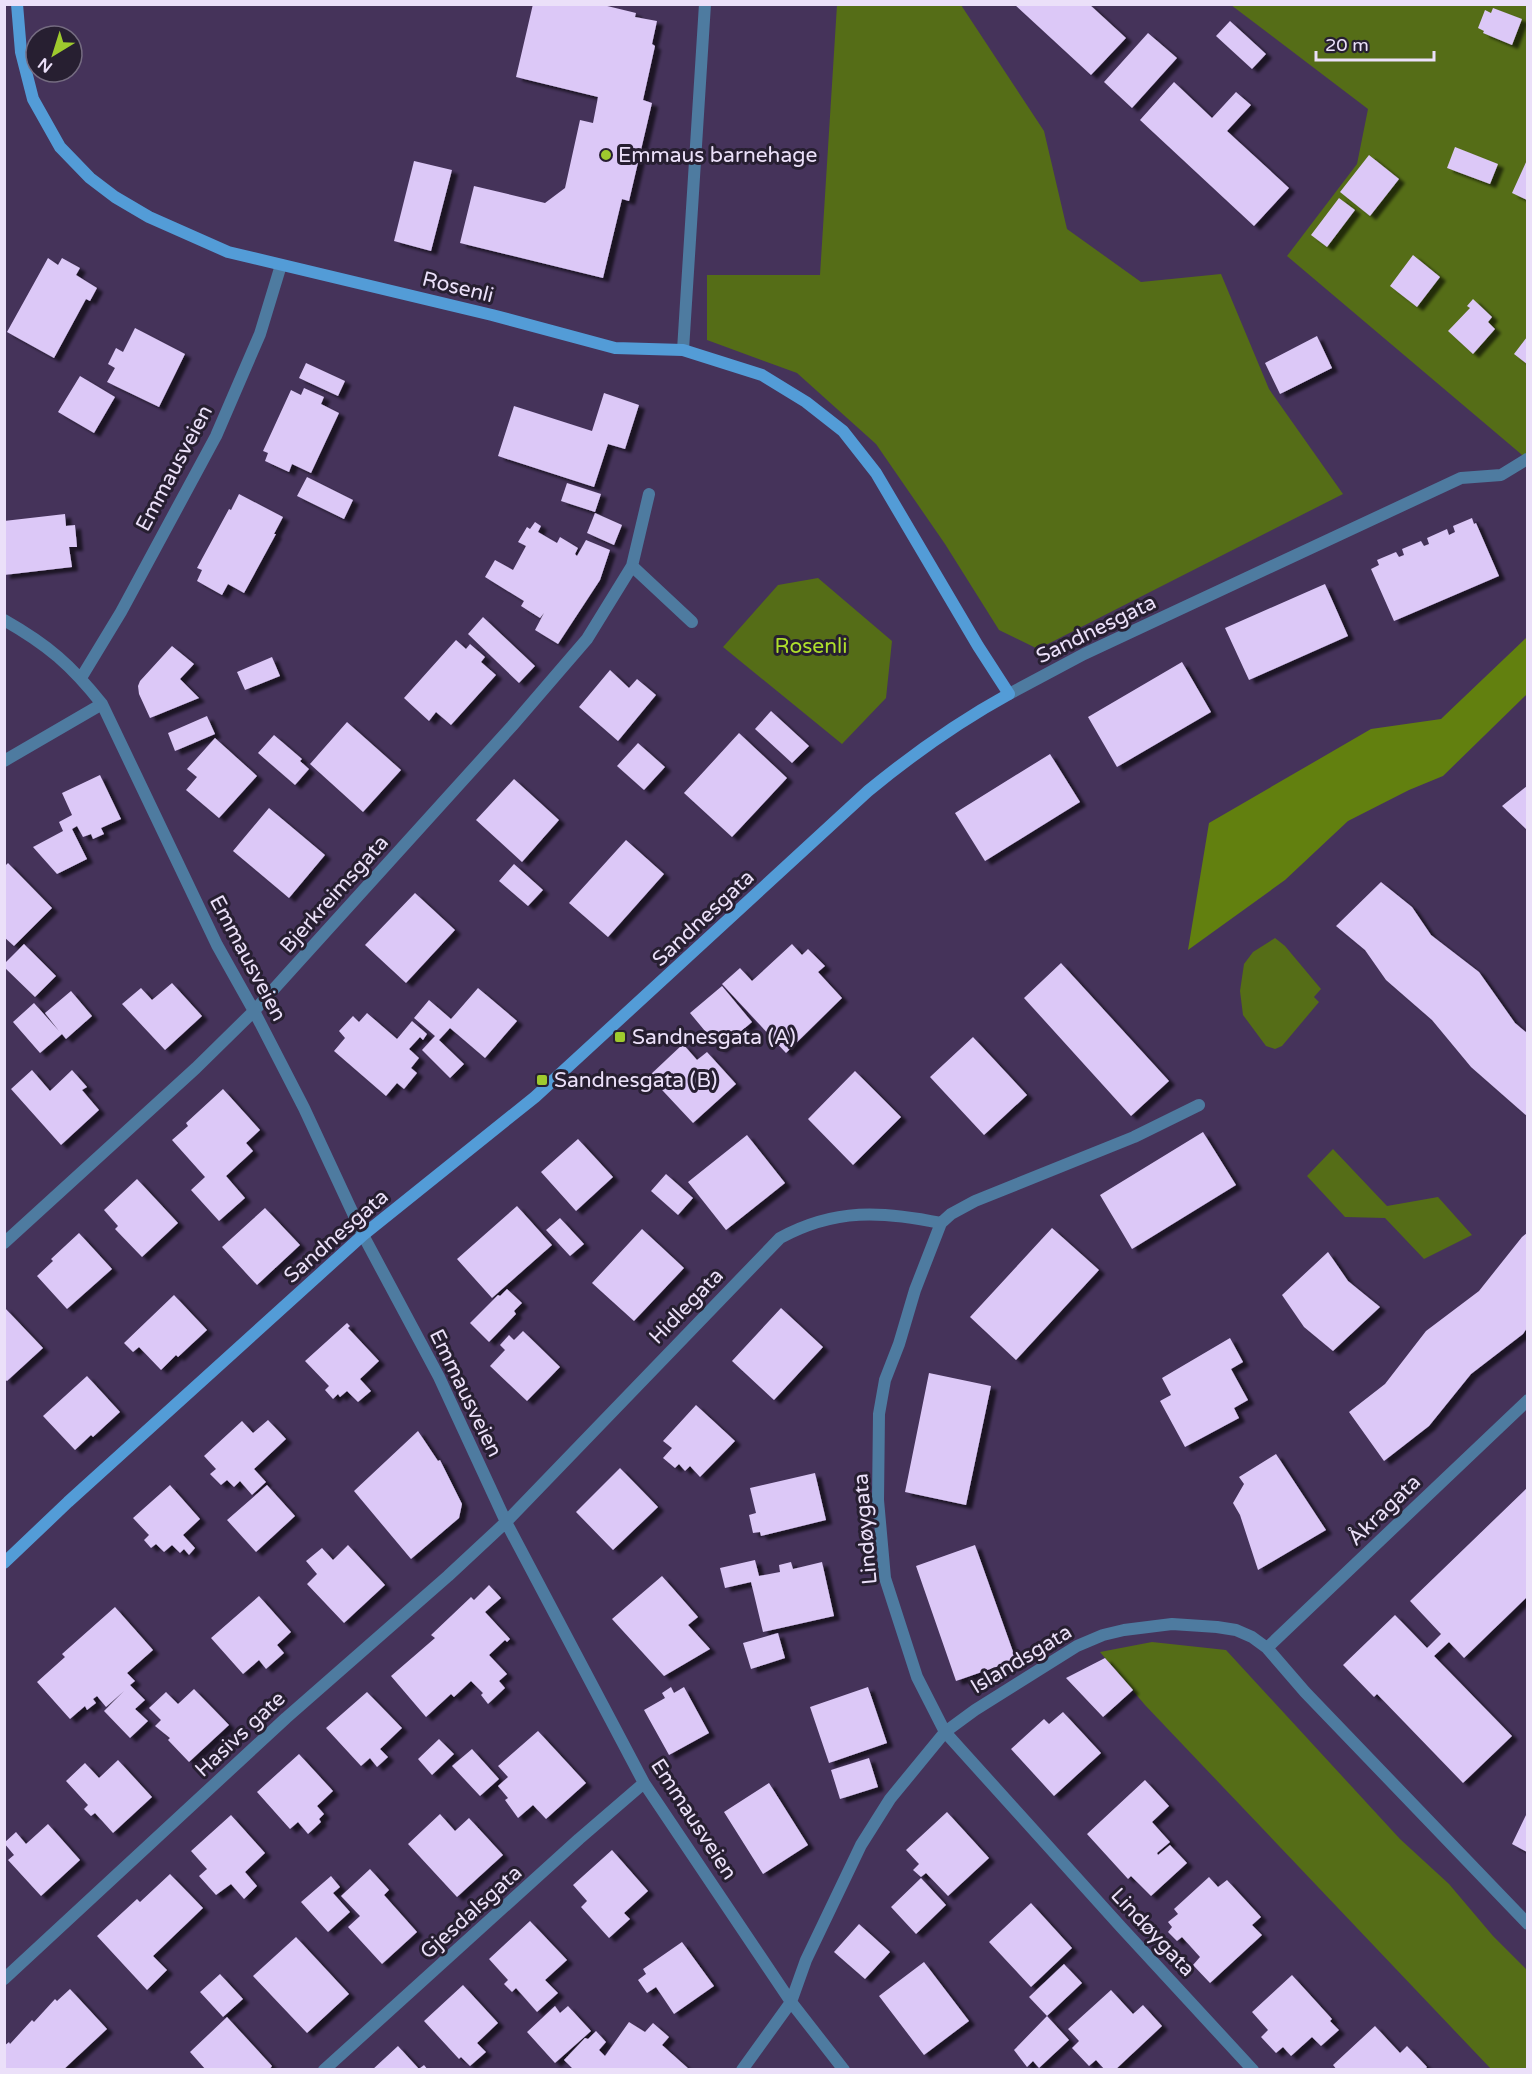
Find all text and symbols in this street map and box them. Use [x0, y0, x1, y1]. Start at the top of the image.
north arrow [24, 24, 84, 84]
scale bar [1316, 24, 1434, 62]
text: 20 m [1325, 34, 1369, 56]
text: N [34, 53, 57, 77]
place label: Emmaus barnehage [618, 143, 817, 168]
marker: Emmaus barnehage [599, 148, 613, 162]
street label: Rosenli [419, 267, 496, 308]
street label: Emmausveien [131, 401, 218, 536]
street label: Sandnesgata [1032, 590, 1160, 669]
park label: Rosenli [775, 634, 847, 659]
street label: Bjerkreimsgata [275, 830, 394, 958]
street label: Sandnesgata [647, 865, 759, 972]
street label: Emmausveien [204, 891, 291, 1026]
place label: Sandnesgata (A) [632, 1025, 796, 1050]
marker: Sandnesgata (A) [613, 1030, 627, 1044]
place label: Sandnesgata (B) [554, 1068, 717, 1093]
marker: Sandnesgata (B) [535, 1073, 549, 1087]
street label: Sandnesgata [279, 1184, 394, 1289]
street label: Hidlegata [644, 1263, 729, 1350]
street label: Emmausveien [424, 1325, 507, 1461]
street label: Åkragata [1343, 1470, 1426, 1551]
street label: Lindøygata [848, 1472, 883, 1586]
street label: Islandsgata [966, 1619, 1076, 1699]
street label: Hasivs gate [190, 1686, 291, 1782]
street label: Emmausveien [645, 1754, 742, 1884]
street label: Gjesdalsgata [415, 1860, 527, 1965]
street label: Lindøygata [1105, 1883, 1200, 1982]

